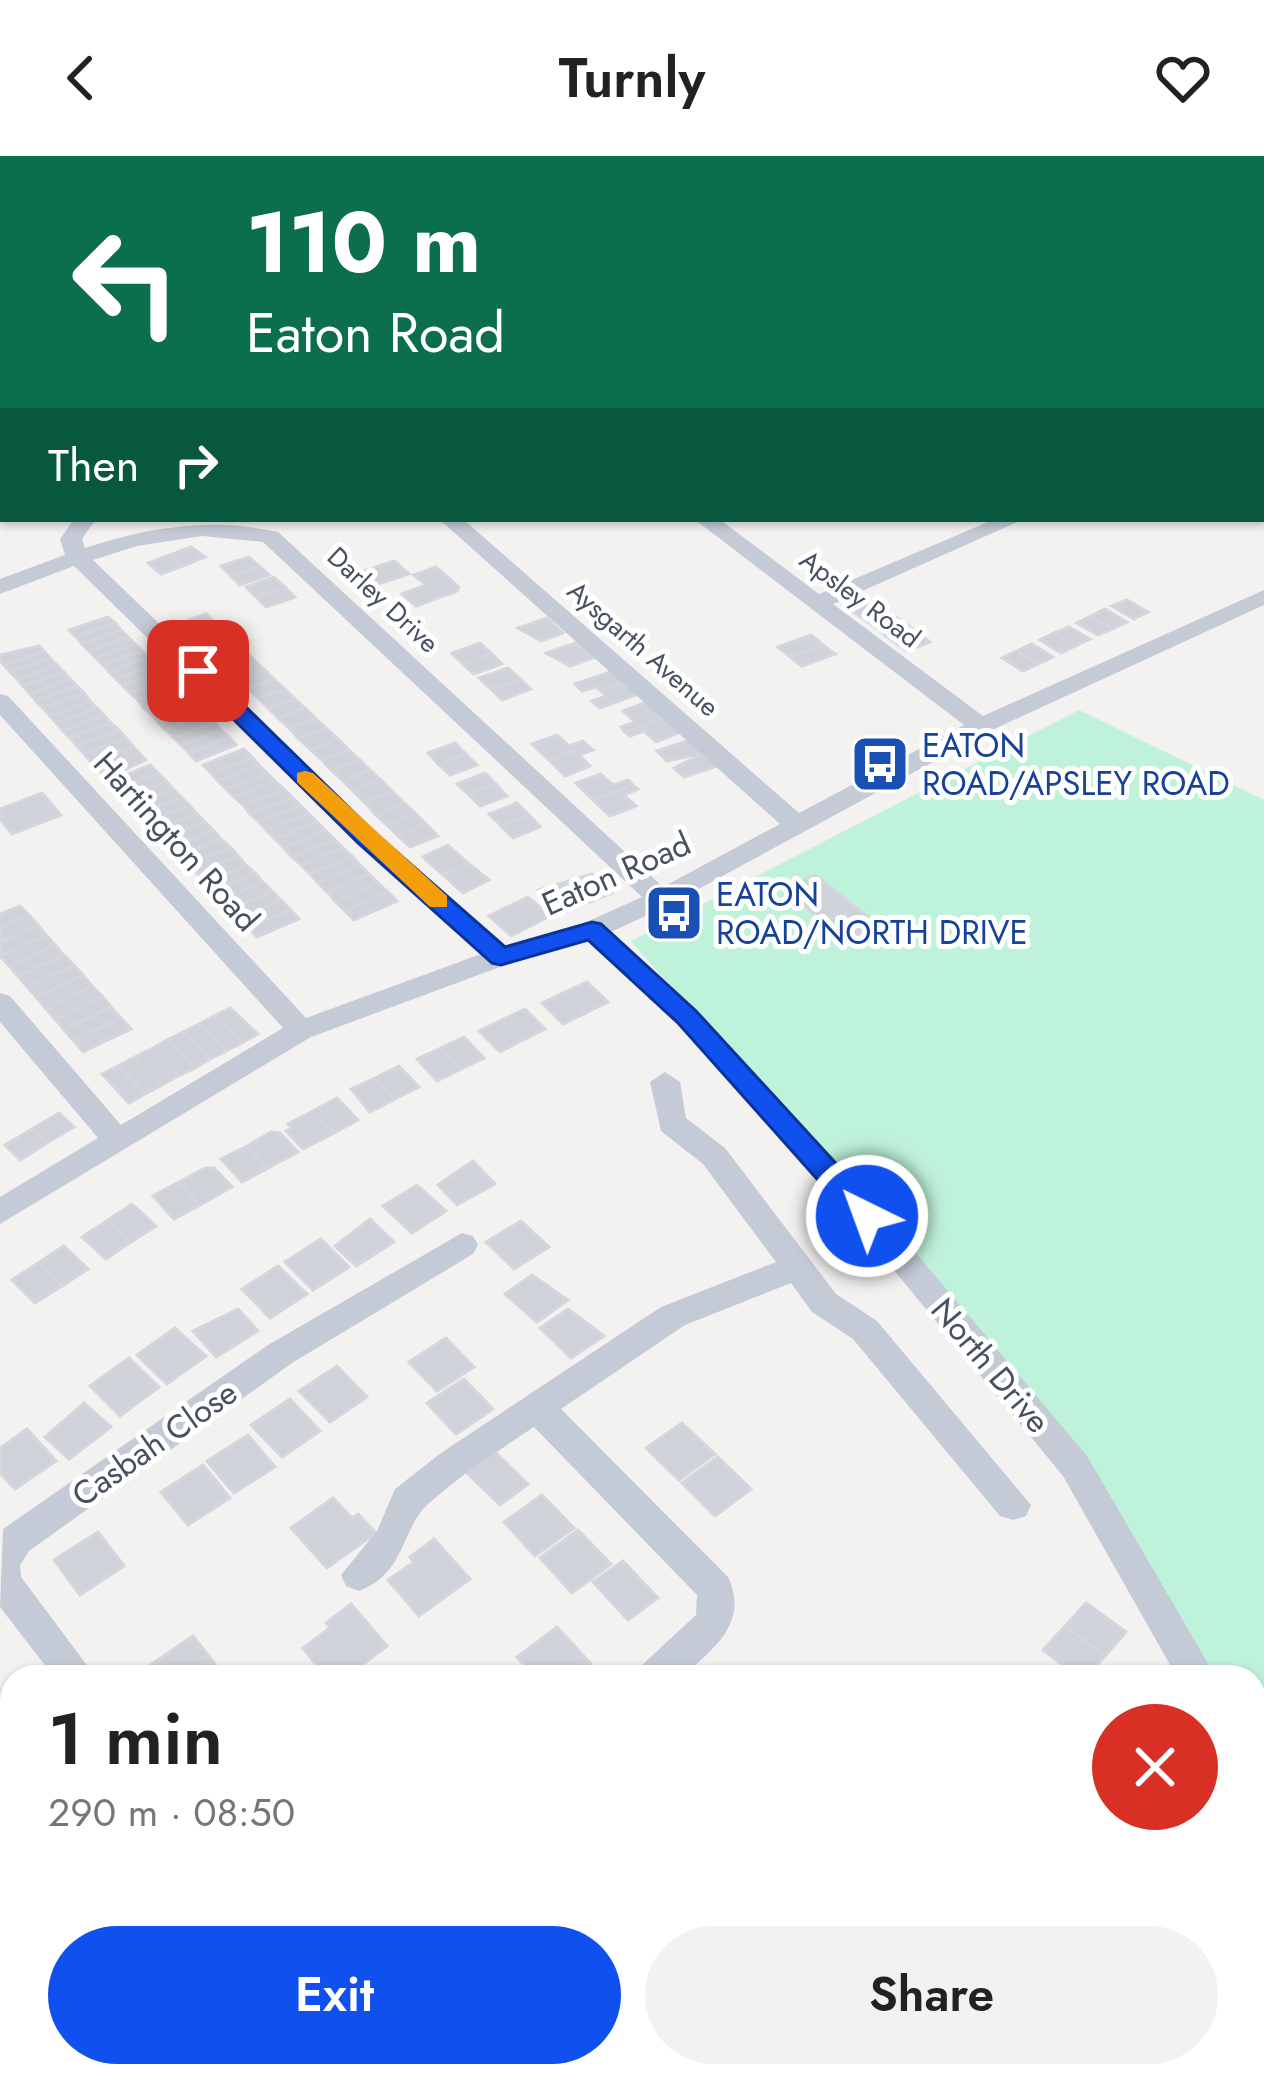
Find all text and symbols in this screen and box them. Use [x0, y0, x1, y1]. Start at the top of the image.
text: Turnly [559, 39, 705, 117]
icon: back [48, 45, 114, 111]
icon: heart [1150, 45, 1216, 111]
text: 110 m [246, 182, 481, 304]
icon: left [48, 204, 204, 360]
text: Eaton Road [246, 294, 505, 372]
icon: right [163, 432, 229, 498]
text: Then [48, 433, 139, 498]
street label: Darley Drive [319, 538, 448, 662]
street label: Apsley Road [792, 540, 929, 657]
street label: Aysgarth Avenue [559, 572, 728, 726]
pin [147, 620, 249, 722]
icon: arrive [165, 638, 231, 704]
place label: EATON ROAD/APSLEY ROAD [922, 722, 1230, 807]
bus stop icon: EATON ROAD/APSLEY ROAD [849, 733, 911, 795]
street label: Hartington Road [83, 741, 270, 942]
street label: Eaton Road [534, 820, 698, 927]
place label: EATON ROAD/NORTH DRIVE [716, 871, 1028, 956]
bus stop icon: EATON ROAD/NORTH DRIVE [643, 882, 705, 944]
position arrow [804, 1153, 930, 1279]
street label: North Drive [920, 1288, 1061, 1443]
street label: Casbah Close [62, 1369, 246, 1518]
text: 1 min [48, 1687, 223, 1791]
button: close [1092, 1704, 1218, 1830]
text: 290 m · 08:50 [48, 1784, 295, 1841]
button: Exit [48, 1926, 621, 2064]
button: Share [645, 1926, 1218, 2064]

